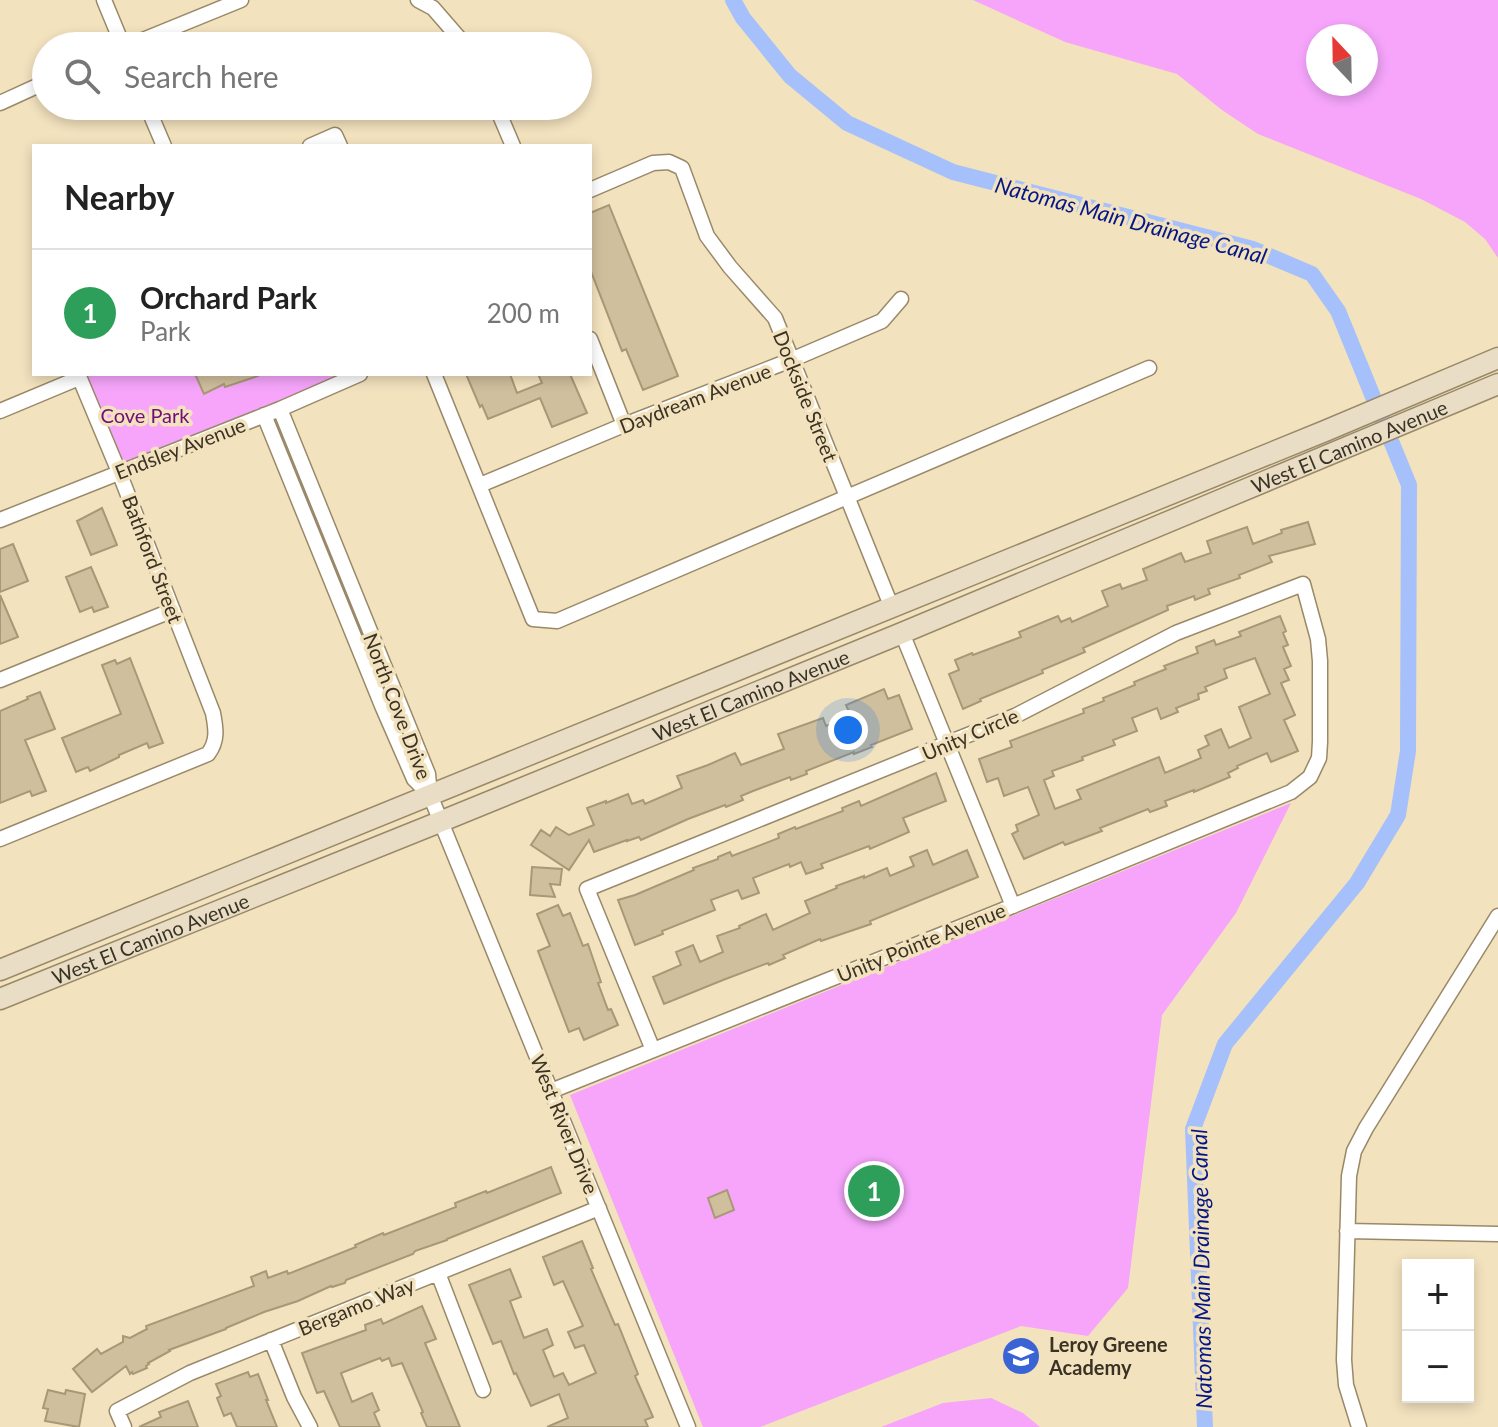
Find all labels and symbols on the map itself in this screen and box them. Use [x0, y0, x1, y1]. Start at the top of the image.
north arrow [1306, 24, 1378, 96]
water label: Natomas Main Drainage Canal [992, 171, 1270, 269]
street label: Dockside Street [769, 327, 843, 465]
street label: Daydream Avenue [616, 358, 774, 438]
street label: West El Camino Avenue [1247, 395, 1451, 498]
park label: Cove Park [100, 403, 190, 427]
street label: Endsley Avenue [111, 412, 249, 484]
street label: Bathford Street [118, 492, 188, 626]
street label: North Cove Drive [359, 630, 437, 782]
street label: West El Camino Avenue [649, 644, 853, 746]
street label: Unity Circle [918, 703, 1022, 765]
your location [828, 710, 868, 750]
street label: West El Camino Avenue [48, 888, 252, 989]
street label: Unity Pointe Avenue [833, 897, 1009, 987]
street label: West River Drive [526, 1051, 604, 1197]
water label: Natomas Main Drainage Canal [1185, 1129, 1217, 1409]
pin: 1 [848, 1161, 900, 1221]
street label: Bergamo Way [294, 1272, 418, 1340]
place label: Leroy Greene Academy [1048, 1332, 1168, 1379]
school or university icon: Leroy Greene Academy [1000, 1335, 1042, 1377]

